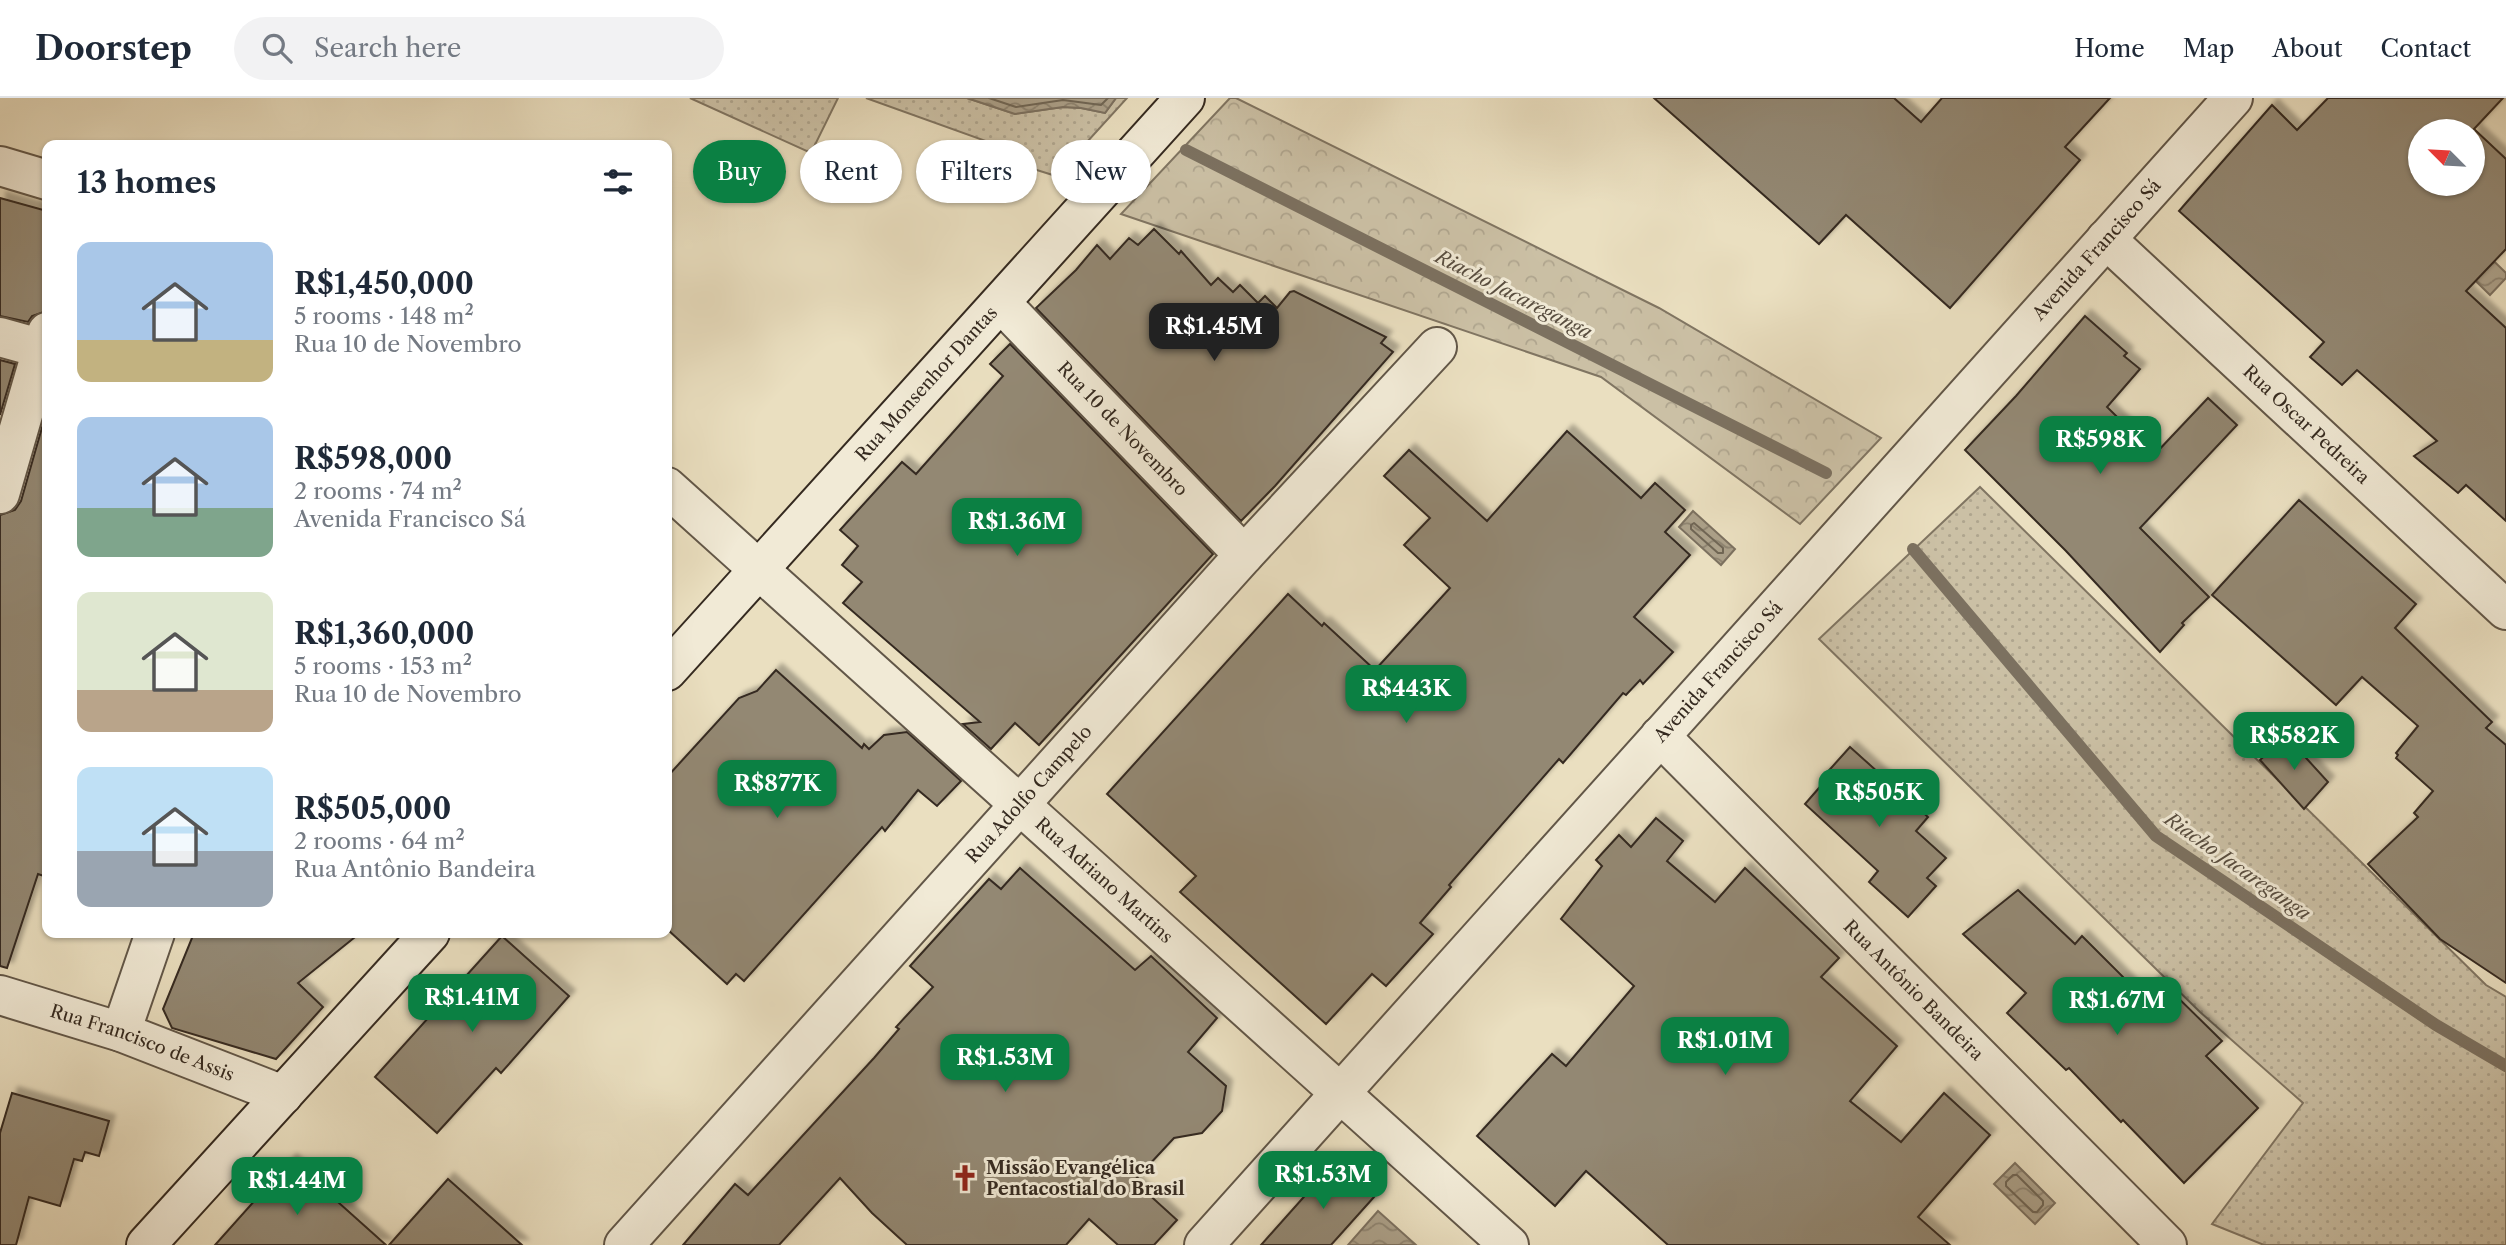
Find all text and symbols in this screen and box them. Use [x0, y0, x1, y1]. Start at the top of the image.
search box [234, 17, 724, 80]
text: Doorstep [35, 28, 192, 69]
icon: search [258, 29, 296, 67]
text: Search here [314, 32, 461, 64]
text: Home [2074, 34, 2145, 63]
text: Map [2183, 34, 2234, 63]
text: About [2272, 34, 2343, 63]
text: Contact [2381, 34, 2471, 63]
north arrow [2408, 119, 2485, 196]
map controls [2408, 119, 2485, 196]
chip: Buy [693, 140, 786, 203]
chip: Rent [800, 140, 902, 203]
chip: Filters [916, 140, 1037, 203]
chip: New [1051, 140, 1151, 203]
icon: filters [599, 163, 637, 201]
text: 13 homes [77, 164, 216, 201]
street label: Avenida Francisco Sá [2027, 174, 2166, 325]
water label: Riacho Jacareganga [1430, 244, 1596, 344]
text: R$1,450,000 [294, 265, 474, 302]
icon: home [133, 270, 217, 354]
text: 5 rooms · 148 m² [294, 302, 474, 330]
street label: Rua Monsenhor Dantas [851, 302, 1002, 466]
pin: R$1.45M [1149, 303, 1279, 363]
text: R$1.45M [1165, 312, 1263, 340]
text: Rua 10 de Novembro [294, 330, 522, 358]
street label: Rua 10 de Novembro [1053, 357, 1192, 501]
street label: Rua Oscar Pedreira [2238, 361, 2374, 489]
pin: R$598K [2043, 416, 2157, 476]
text: R$598K [2055, 425, 2145, 453]
text: R$598,000 [294, 440, 452, 477]
icon: home [133, 445, 217, 529]
text: 2 rooms · 74 m² [294, 477, 462, 505]
pin: R$1.36M [952, 498, 1082, 558]
text: Avenida Francisco Sá [294, 505, 526, 533]
text: R$1.36M [968, 507, 1066, 535]
street label: Avenida Francisco Sá [1649, 597, 1787, 748]
text: R$1,360,000 [294, 615, 474, 652]
icon: home [133, 620, 217, 704]
text: 5 rooms · 153 m² [294, 652, 472, 680]
pin: R$443K [1349, 666, 1463, 725]
text: R$443K [1361, 674, 1451, 702]
text: Rua 10 de Novembro [294, 680, 522, 708]
pin: R$582K [2237, 712, 2351, 772]
street label: Rua Adolfo Campelo [961, 721, 1097, 868]
text: R$582K [2249, 721, 2339, 749]
pin: R$877K [720, 760, 834, 820]
text: R$877K [733, 769, 821, 797]
pin: R$505K [1822, 770, 1936, 829]
text: R$505K [1835, 778, 1923, 806]
text: R$505,000 [294, 790, 451, 827]
icon: home [133, 795, 217, 879]
water label: Riacho Jacareganga [2159, 806, 2316, 926]
street label: Rua Adriano Martins [1031, 813, 1177, 948]
text: 2 rooms · 64 m² [294, 827, 465, 855]
text: Rua Antônio Bandeira [294, 855, 536, 883]
street label: Rua Antônio Bandeira [1839, 916, 1988, 1065]
pin: R$1.41M [407, 974, 537, 1034]
pin: R$1.67M [2052, 978, 2182, 1037]
text: R$1.41M [424, 983, 520, 1011]
text: R$1.67M [2068, 986, 2166, 1014]
street label: Rua Francisco de Assis [48, 1000, 237, 1086]
pin: R$1.01M [1660, 1018, 1790, 1077]
text: R$1.01M [1677, 1026, 1773, 1054]
pin: R$1.53M [940, 1034, 1070, 1094]
text: R$1.53M [956, 1043, 1054, 1071]
pin: R$1.53M [1258, 1152, 1388, 1211]
place label: Missão Evangélica Pentacostial do Brasil [986, 1157, 1185, 1200]
pin: R$1.44M [232, 1158, 362, 1217]
text: R$1.53M [1274, 1160, 1372, 1188]
church icon: Missão Evangélica Pentacostial do Brasil [950, 1163, 980, 1193]
text: R$1.44M [248, 1166, 346, 1194]

